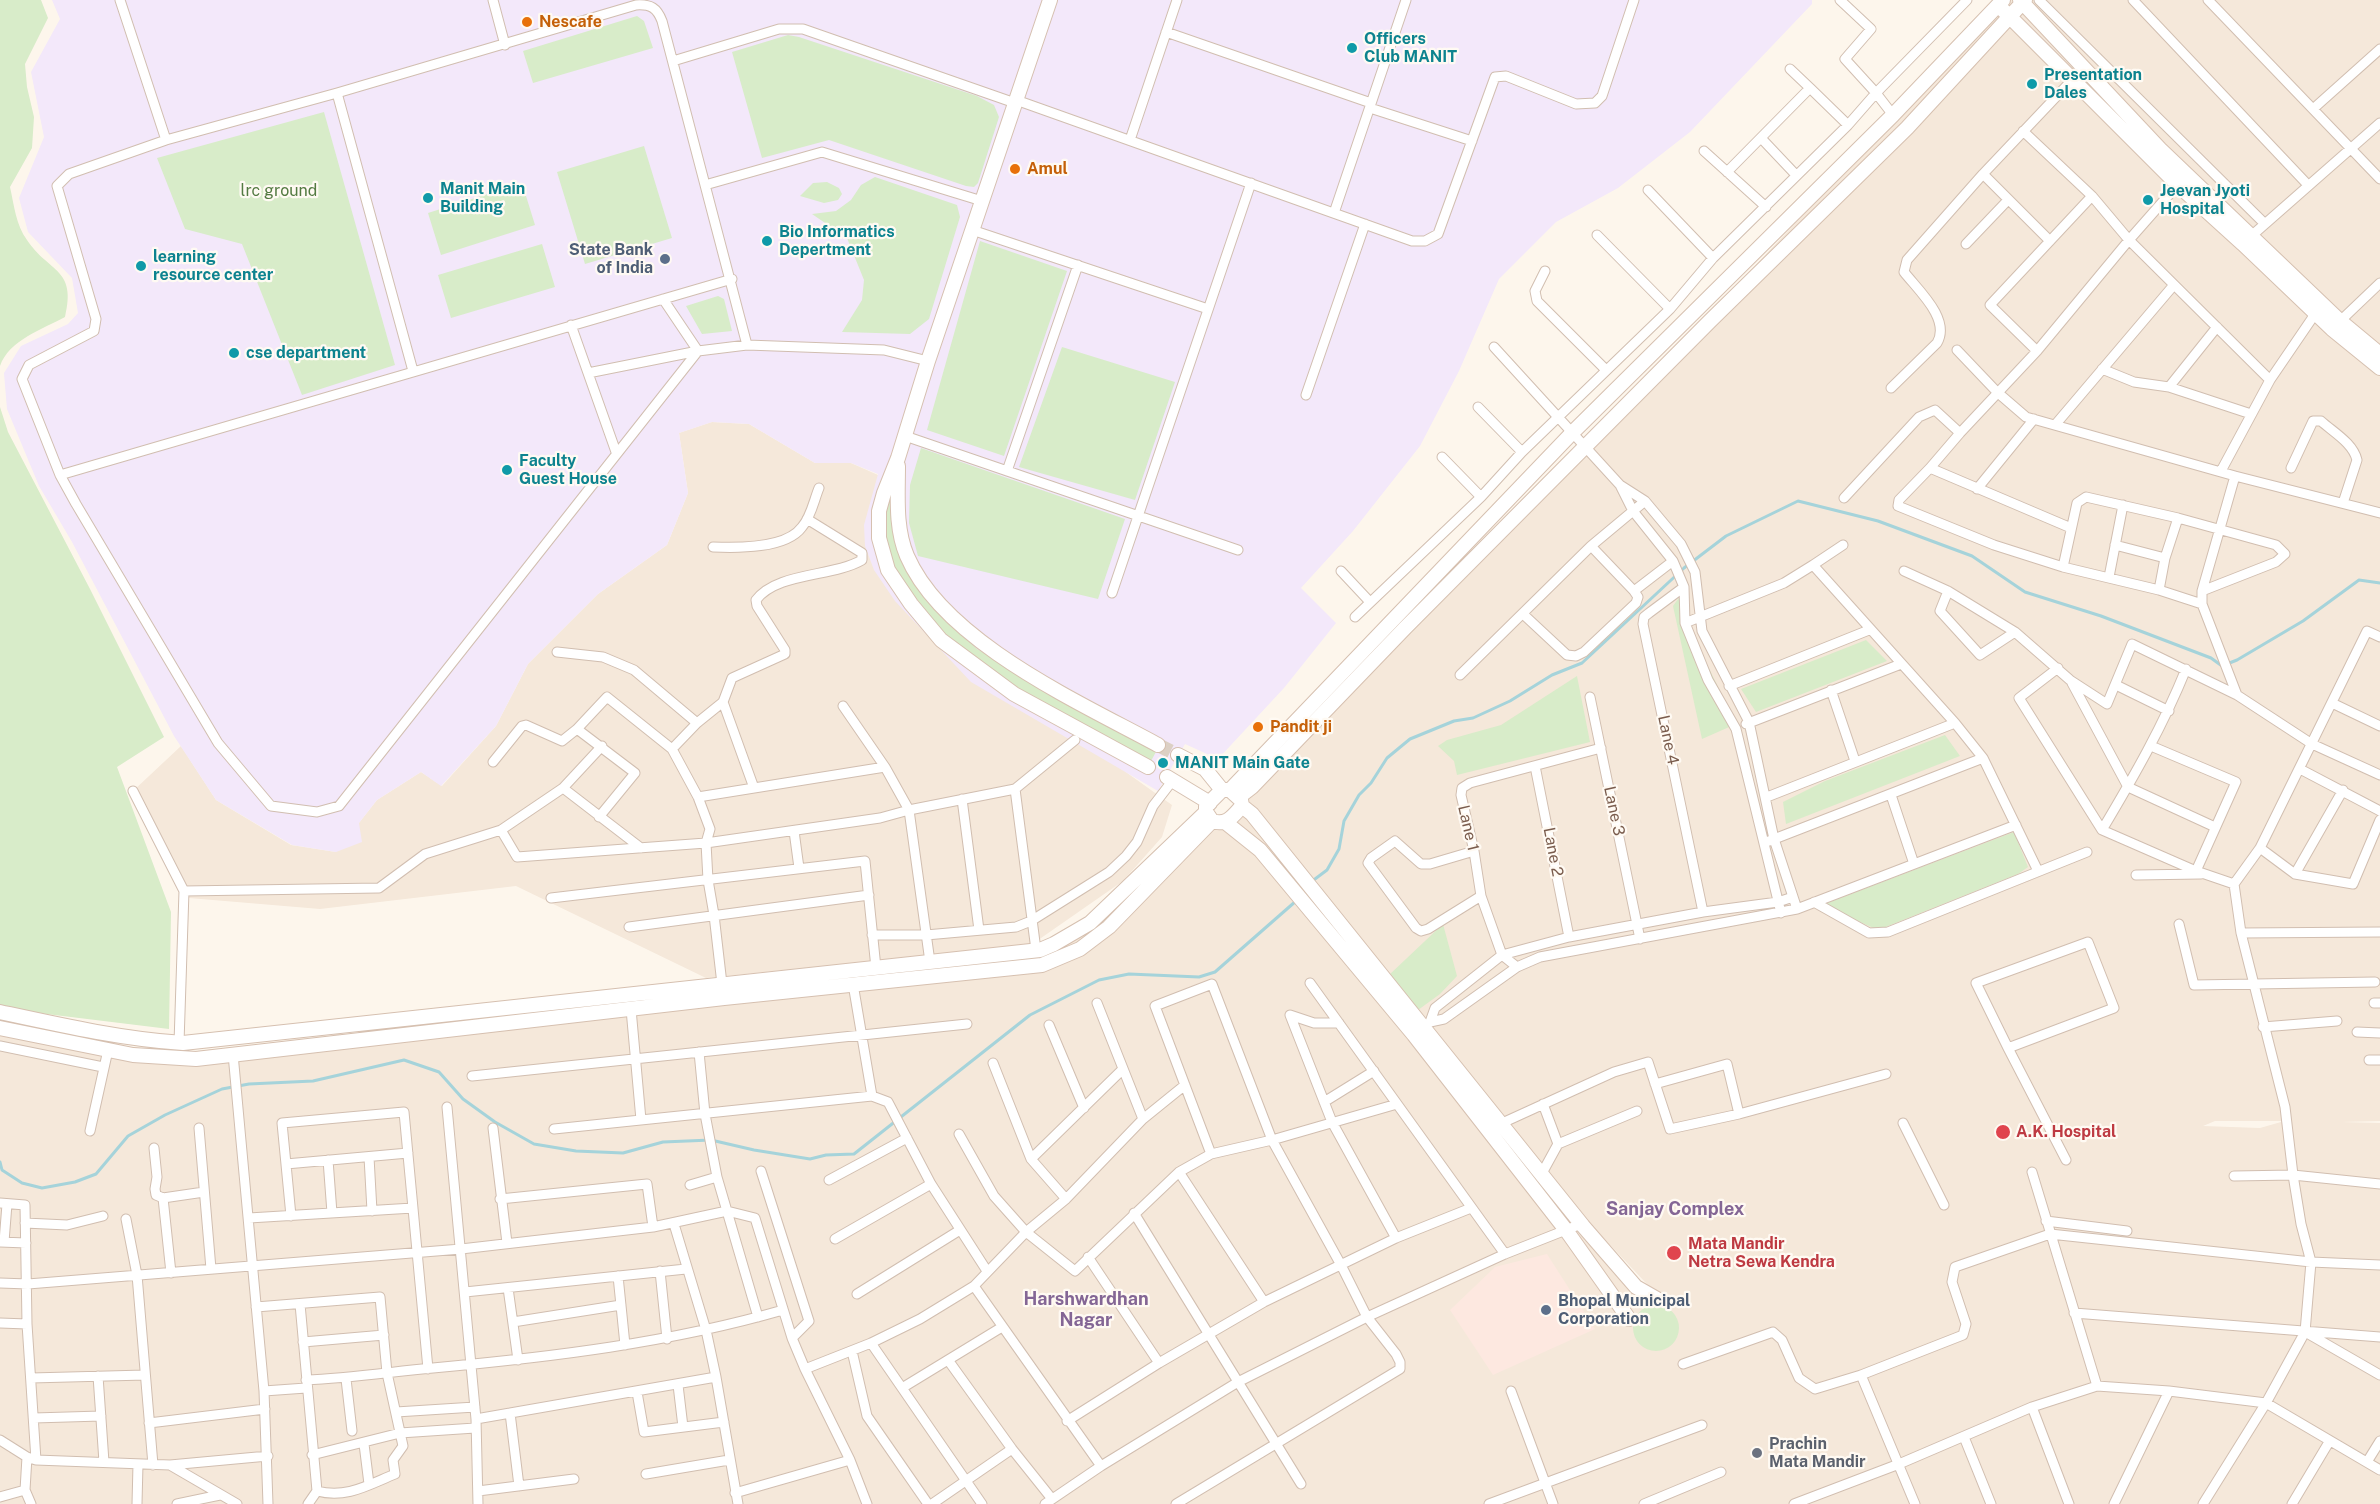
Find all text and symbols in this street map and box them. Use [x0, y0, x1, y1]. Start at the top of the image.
place label: Nescafe [539, 12, 602, 32]
marker: Nescafe [520, 15, 534, 29]
place label: Officers Club MANIT [1364, 29, 1457, 67]
marker: Officers Club MANIT [1345, 41, 1359, 55]
place label: Presentation Dales [2044, 65, 2142, 103]
marker: Presentation Dales [2025, 77, 2039, 91]
place label: Amul [1027, 159, 1068, 179]
marker: Amul [1008, 162, 1022, 176]
place label: Manit Main Building [440, 179, 525, 217]
park label: lrc ground [241, 181, 317, 201]
place label: Jeevan Jyoti Hospital [2160, 181, 2250, 219]
marker: Manit Main Building [421, 191, 435, 205]
marker: Jeevan Jyoti Hospital [2141, 193, 2155, 207]
place label: Bio Informatics Depertment [779, 222, 895, 260]
marker: Bio Informatics Depertment [760, 234, 774, 248]
place label: State Bank of India [569, 240, 653, 278]
place label: learning resource center [153, 247, 273, 285]
marker: State Bank of India [658, 252, 672, 266]
marker: learning resource center [134, 259, 148, 273]
place label: cse department [246, 343, 366, 363]
marker: cse department [227, 346, 241, 360]
place label: Faculty Guest House [519, 451, 617, 489]
marker: Faculty Guest House [500, 463, 514, 477]
street label: Lane 4 [1653, 714, 1683, 766]
place label: Pandit ji [1270, 717, 1332, 737]
marker: Pandit ji [1251, 720, 1265, 734]
place label: MANIT Main Gate [1175, 753, 1310, 773]
marker: MANIT Main Gate [1156, 756, 1170, 770]
street label: Lane 3 [1599, 785, 1629, 837]
street label: Lane 1 [1453, 803, 1483, 853]
street label: Lane 2 [1539, 826, 1567, 878]
place label: A.K. Hospital [2016, 1122, 2116, 1142]
marker: A.K. Hospital [1994, 1123, 2012, 1141]
district label: Sanjay Complex [1606, 1198, 1744, 1220]
place label: Mata Mandir Netra Sewa Kendra [1688, 1234, 1835, 1272]
marker: Mata Mandir Netra Sewa Kendra [1665, 1244, 1683, 1262]
district label: Harshwardhan Nagar [1023, 1288, 1149, 1330]
place label: Bhopal Municipal Corporation [1558, 1291, 1690, 1329]
marker: Bhopal Municipal Corporation [1539, 1303, 1553, 1317]
place label: Prachin Mata Mandir [1769, 1434, 1866, 1472]
marker: Prachin Mata Mandir [1750, 1446, 1764, 1460]

